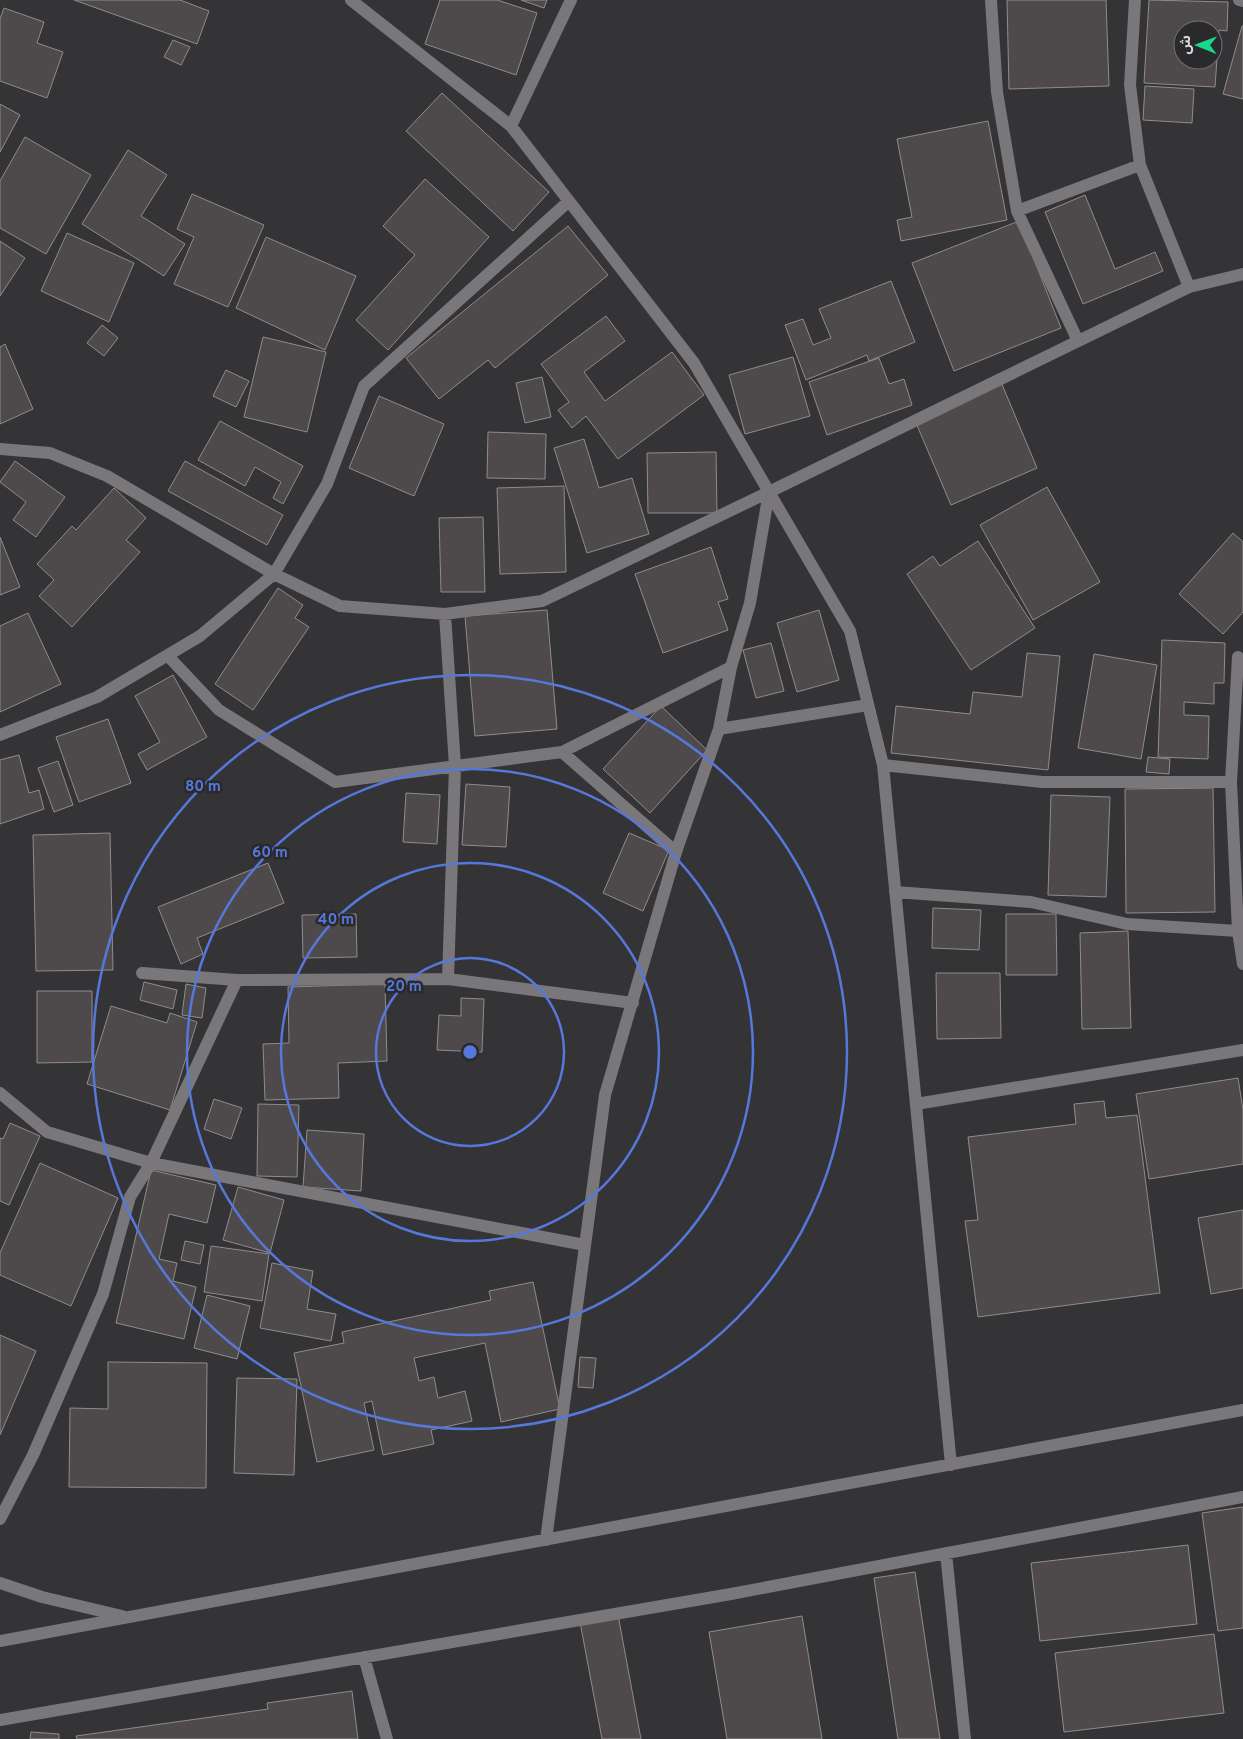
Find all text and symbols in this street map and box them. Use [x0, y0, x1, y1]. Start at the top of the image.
north arrow [1173, 20, 1223, 70]
text: ش [1178, 35, 1195, 55]
text: 80 m [185, 778, 221, 797]
text: 60 m [252, 844, 288, 863]
text: 40 m [318, 911, 354, 930]
text: 20 m [386, 978, 422, 997]
centre of rings [461, 1043, 479, 1061]

